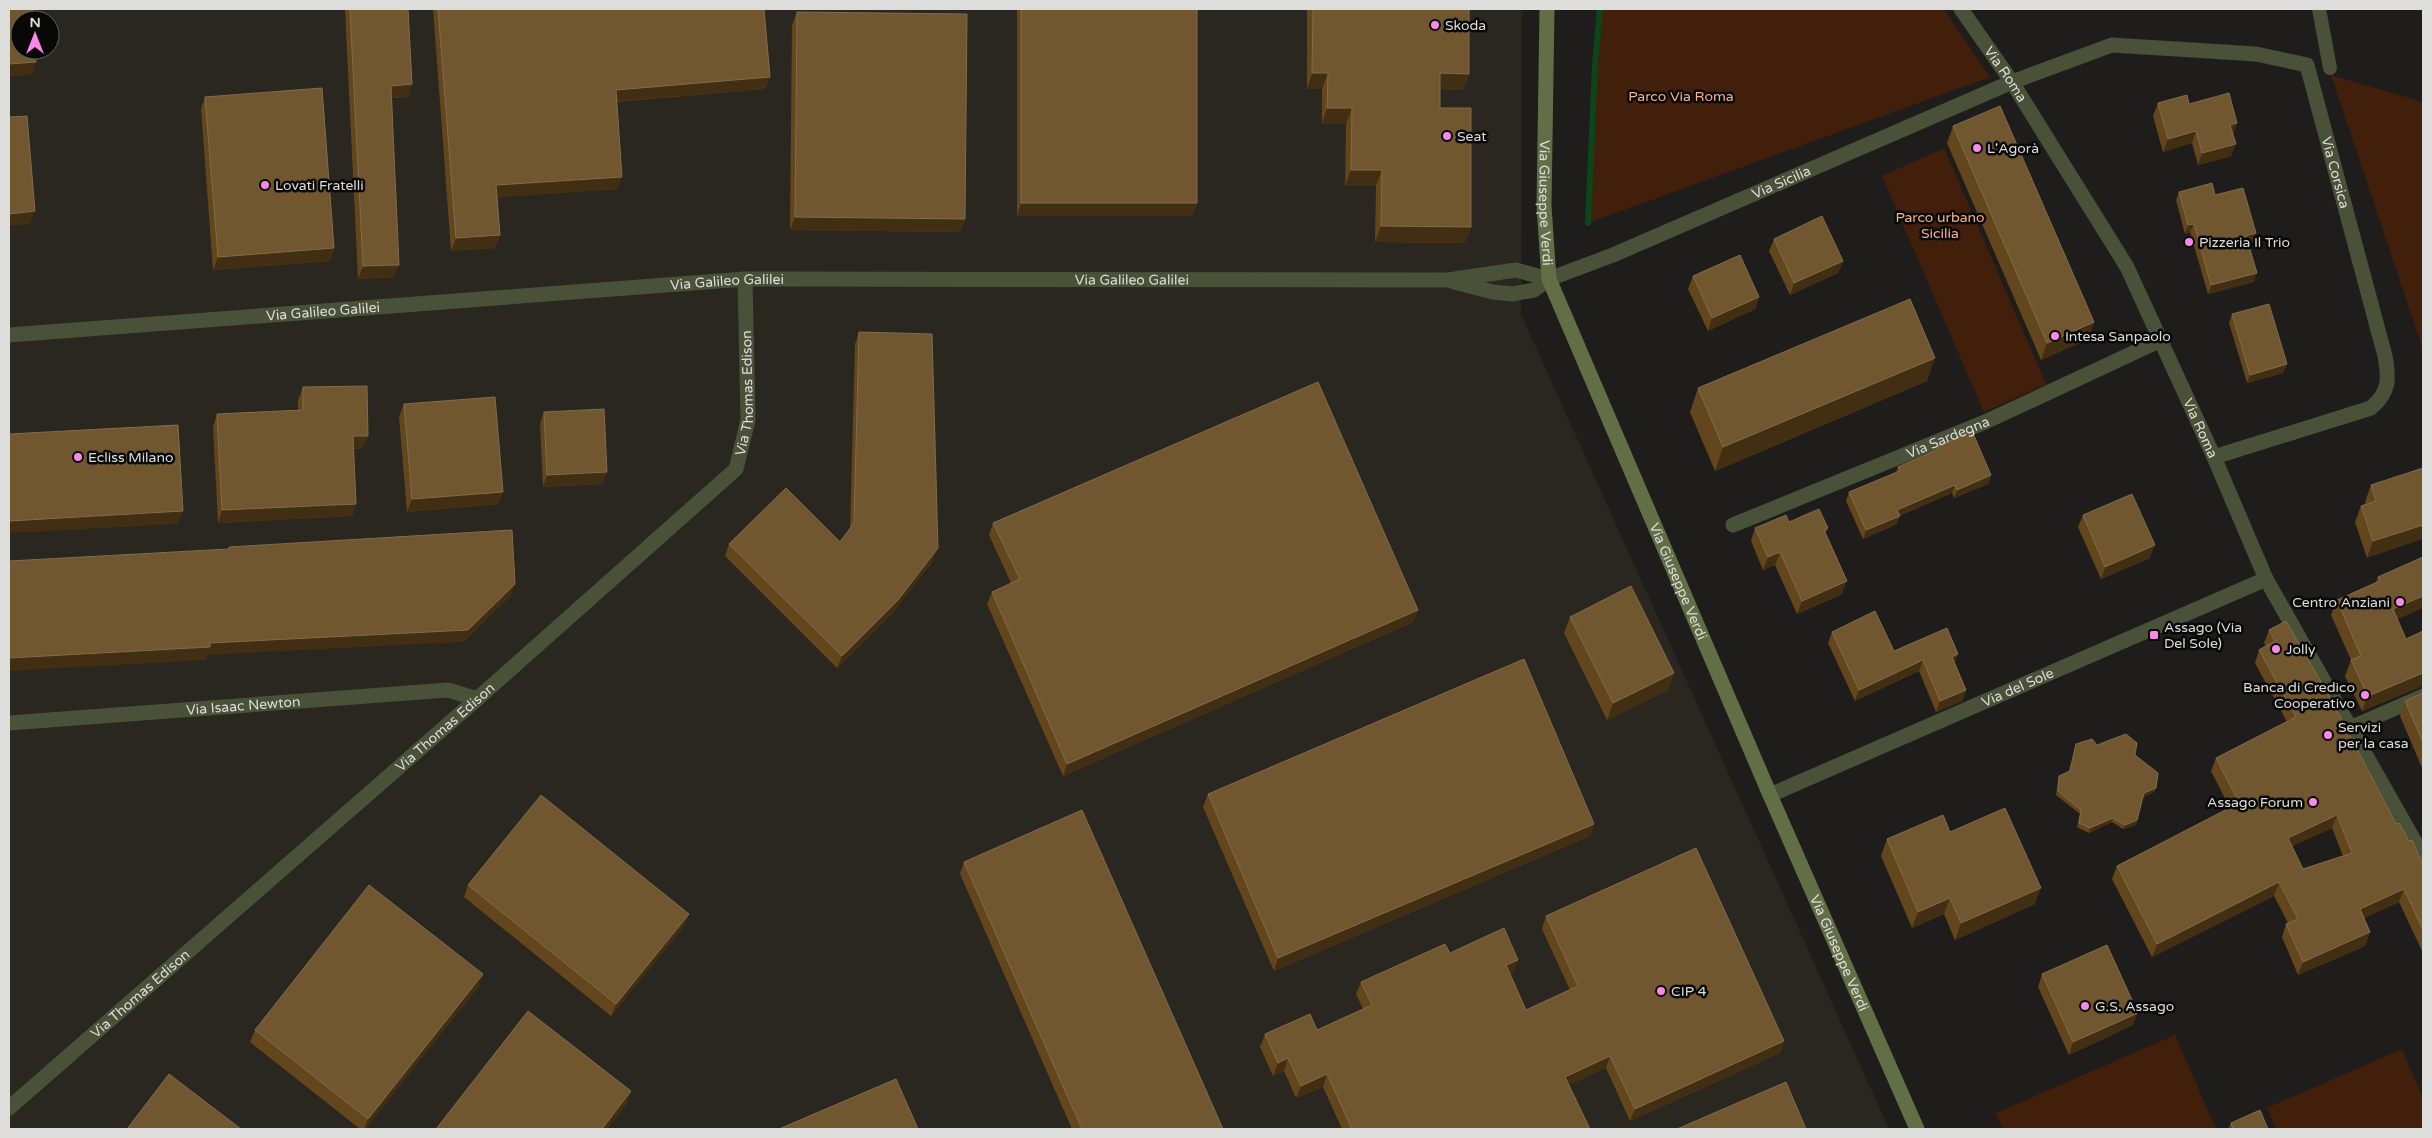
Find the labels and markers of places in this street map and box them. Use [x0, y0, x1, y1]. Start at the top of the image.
place label: Skoda [1445, 17, 1486, 34]
marker: Skoda [1429, 19, 1441, 31]
place label: Seat [1457, 128, 1487, 145]
marker: Seat [1441, 130, 1453, 142]
place label: L'Agorà [1987, 140, 2039, 157]
marker: L'Agorà [1971, 142, 1983, 154]
place label: Lovati Fratelli [275, 177, 364, 194]
marker: Lovati Fratelli [259, 179, 271, 191]
place label: Pizzeria Il Trio [2199, 234, 2290, 251]
marker: Pizzeria Il Trio [2183, 236, 2195, 248]
place label: Intesa Sanpaolo [2065, 328, 2171, 345]
marker: Intesa Sanpaolo [2049, 330, 2061, 342]
place label: Ecliss Milano [88, 449, 174, 466]
marker: Ecliss Milano [72, 451, 84, 463]
place label: Centro Anziani [2292, 594, 2390, 611]
marker: Centro Anziani [2394, 596, 2406, 608]
place label: Assago (Via Del Sole) [2164, 619, 2242, 652]
marker: Assago (Via Del Sole) [2148, 629, 2160, 641]
place label: Jolly [2286, 641, 2316, 658]
marker: Jolly [2270, 643, 2282, 655]
place label: Banca di Credico Cooperativo [2243, 679, 2355, 712]
marker: Banca di Credico Cooperativo [2359, 689, 2371, 701]
place label: Servizi per la casa [2338, 719, 2409, 752]
marker: Servizi per la casa [2322, 729, 2334, 741]
place label: Assago Forum [2207, 794, 2303, 811]
marker: Assago Forum [2307, 796, 2319, 808]
place label: CIP 4 [1671, 983, 1707, 1000]
marker: CIP 4 [1655, 985, 1667, 997]
place label: G.S. Assago [2095, 998, 2174, 1015]
marker: G.S. Assago [2079, 1000, 2091, 1012]

